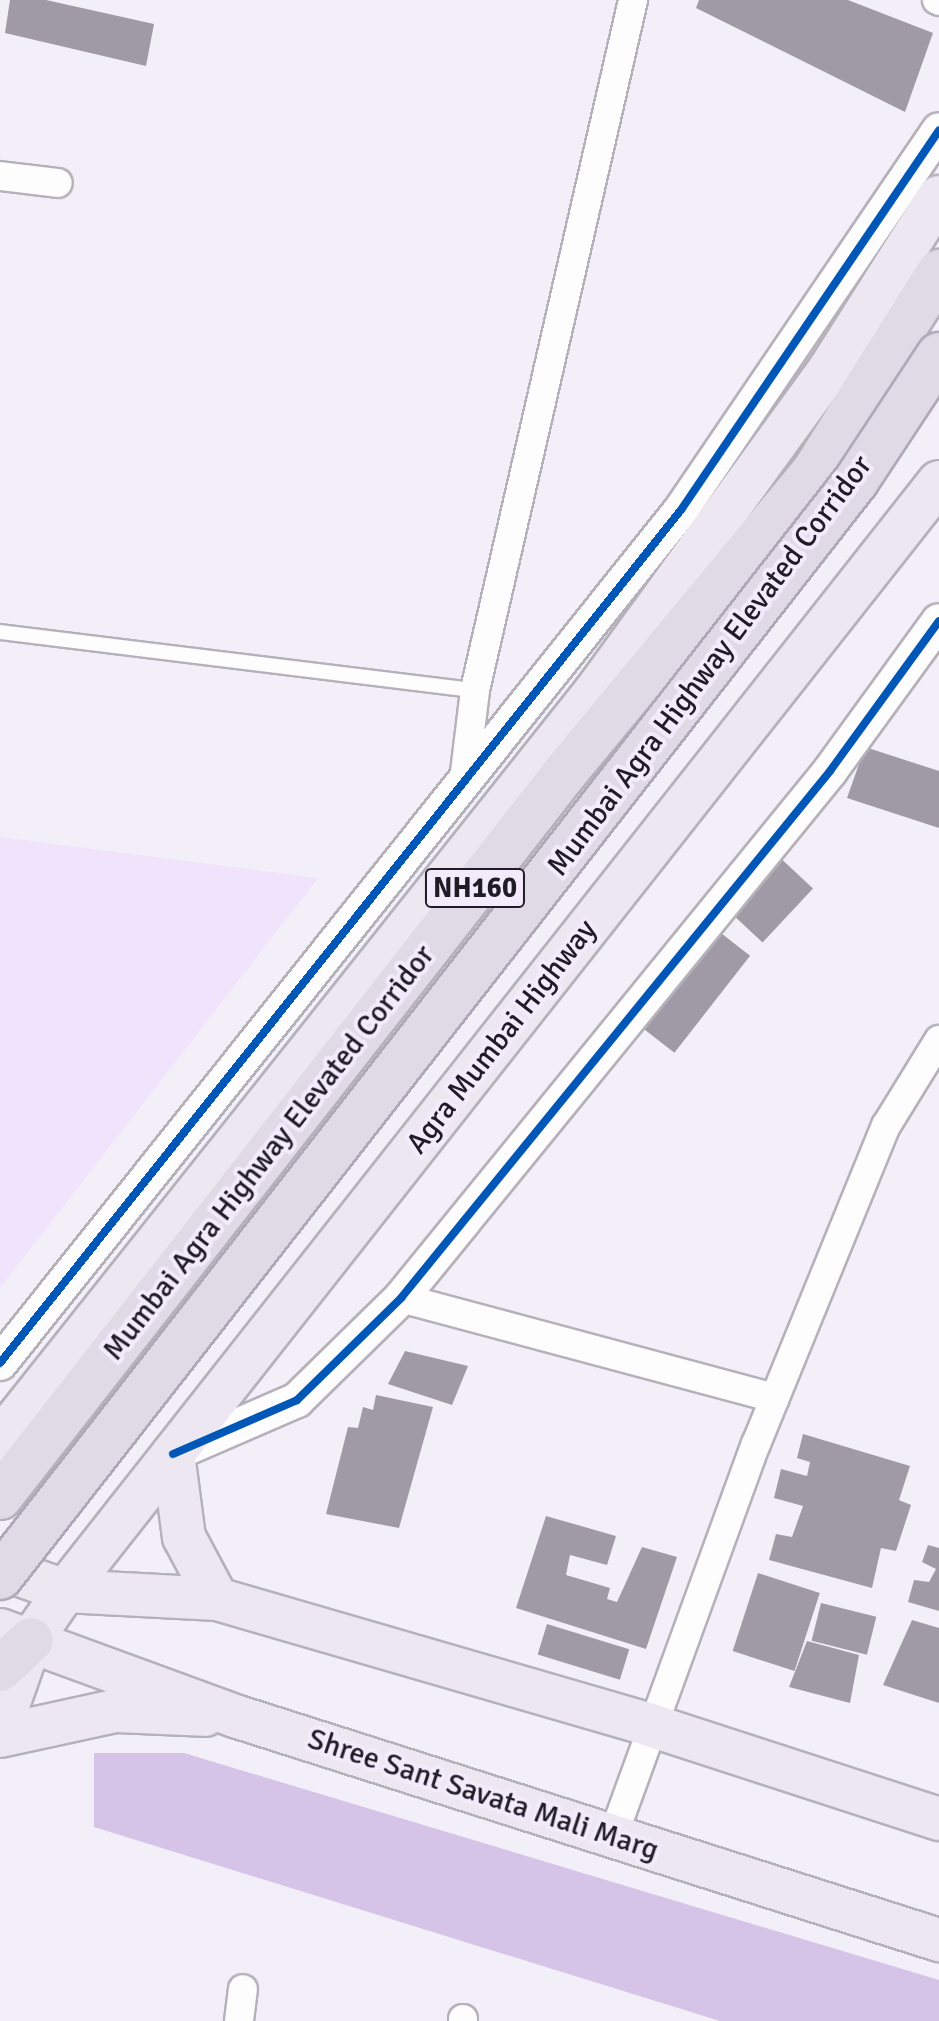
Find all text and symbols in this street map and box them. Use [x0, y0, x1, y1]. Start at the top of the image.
street label: Mumbai Agra Highway Elevated Corridor [540, 449, 880, 883]
road number: NH160 [423, 864, 527, 912]
street label: Agra Mumbai Highway [399, 913, 605, 1161]
street label: Mumbai Agra Highway Elevated Corridor [96, 938, 442, 1368]
street label: Shree Sant Savata Mali Marg [303, 1721, 663, 1869]

